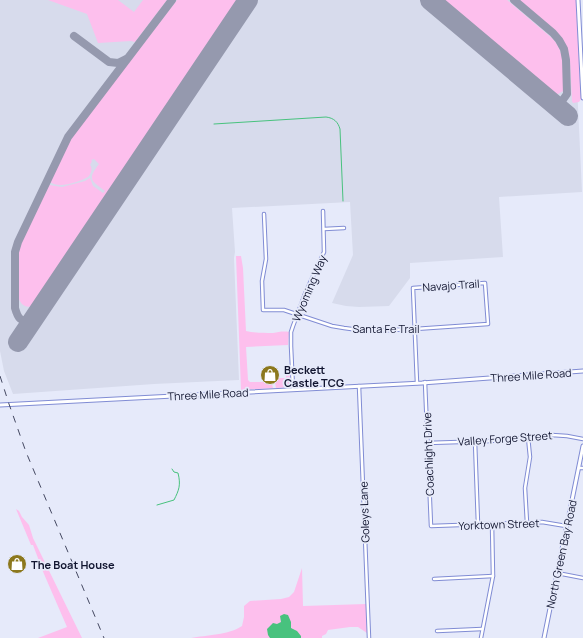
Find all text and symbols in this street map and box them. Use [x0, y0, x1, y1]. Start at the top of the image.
street label: Wyoming Way [288, 252, 330, 324]
street label: Navajo Trail [422, 276, 480, 294]
street label: Santa Fe Trail [352, 321, 420, 336]
place label: Beckett Castle TCG [284, 362, 344, 390]
shop icon: Beckett Castle TCG [259, 364, 281, 386]
street label: Three Mile Road [490, 365, 572, 385]
street label: Three Mile Road [167, 384, 249, 404]
street label: Coachlight Drive [419, 411, 437, 496]
street label: Valley Forge Street [457, 427, 553, 449]
street label: Goleys Lane [355, 480, 373, 543]
street label: North Green Bay Road [542, 498, 580, 610]
street label: Yorktown Street [458, 515, 540, 533]
shop icon: The Boat House [6, 553, 28, 575]
place label: The Boat House [31, 557, 115, 572]

